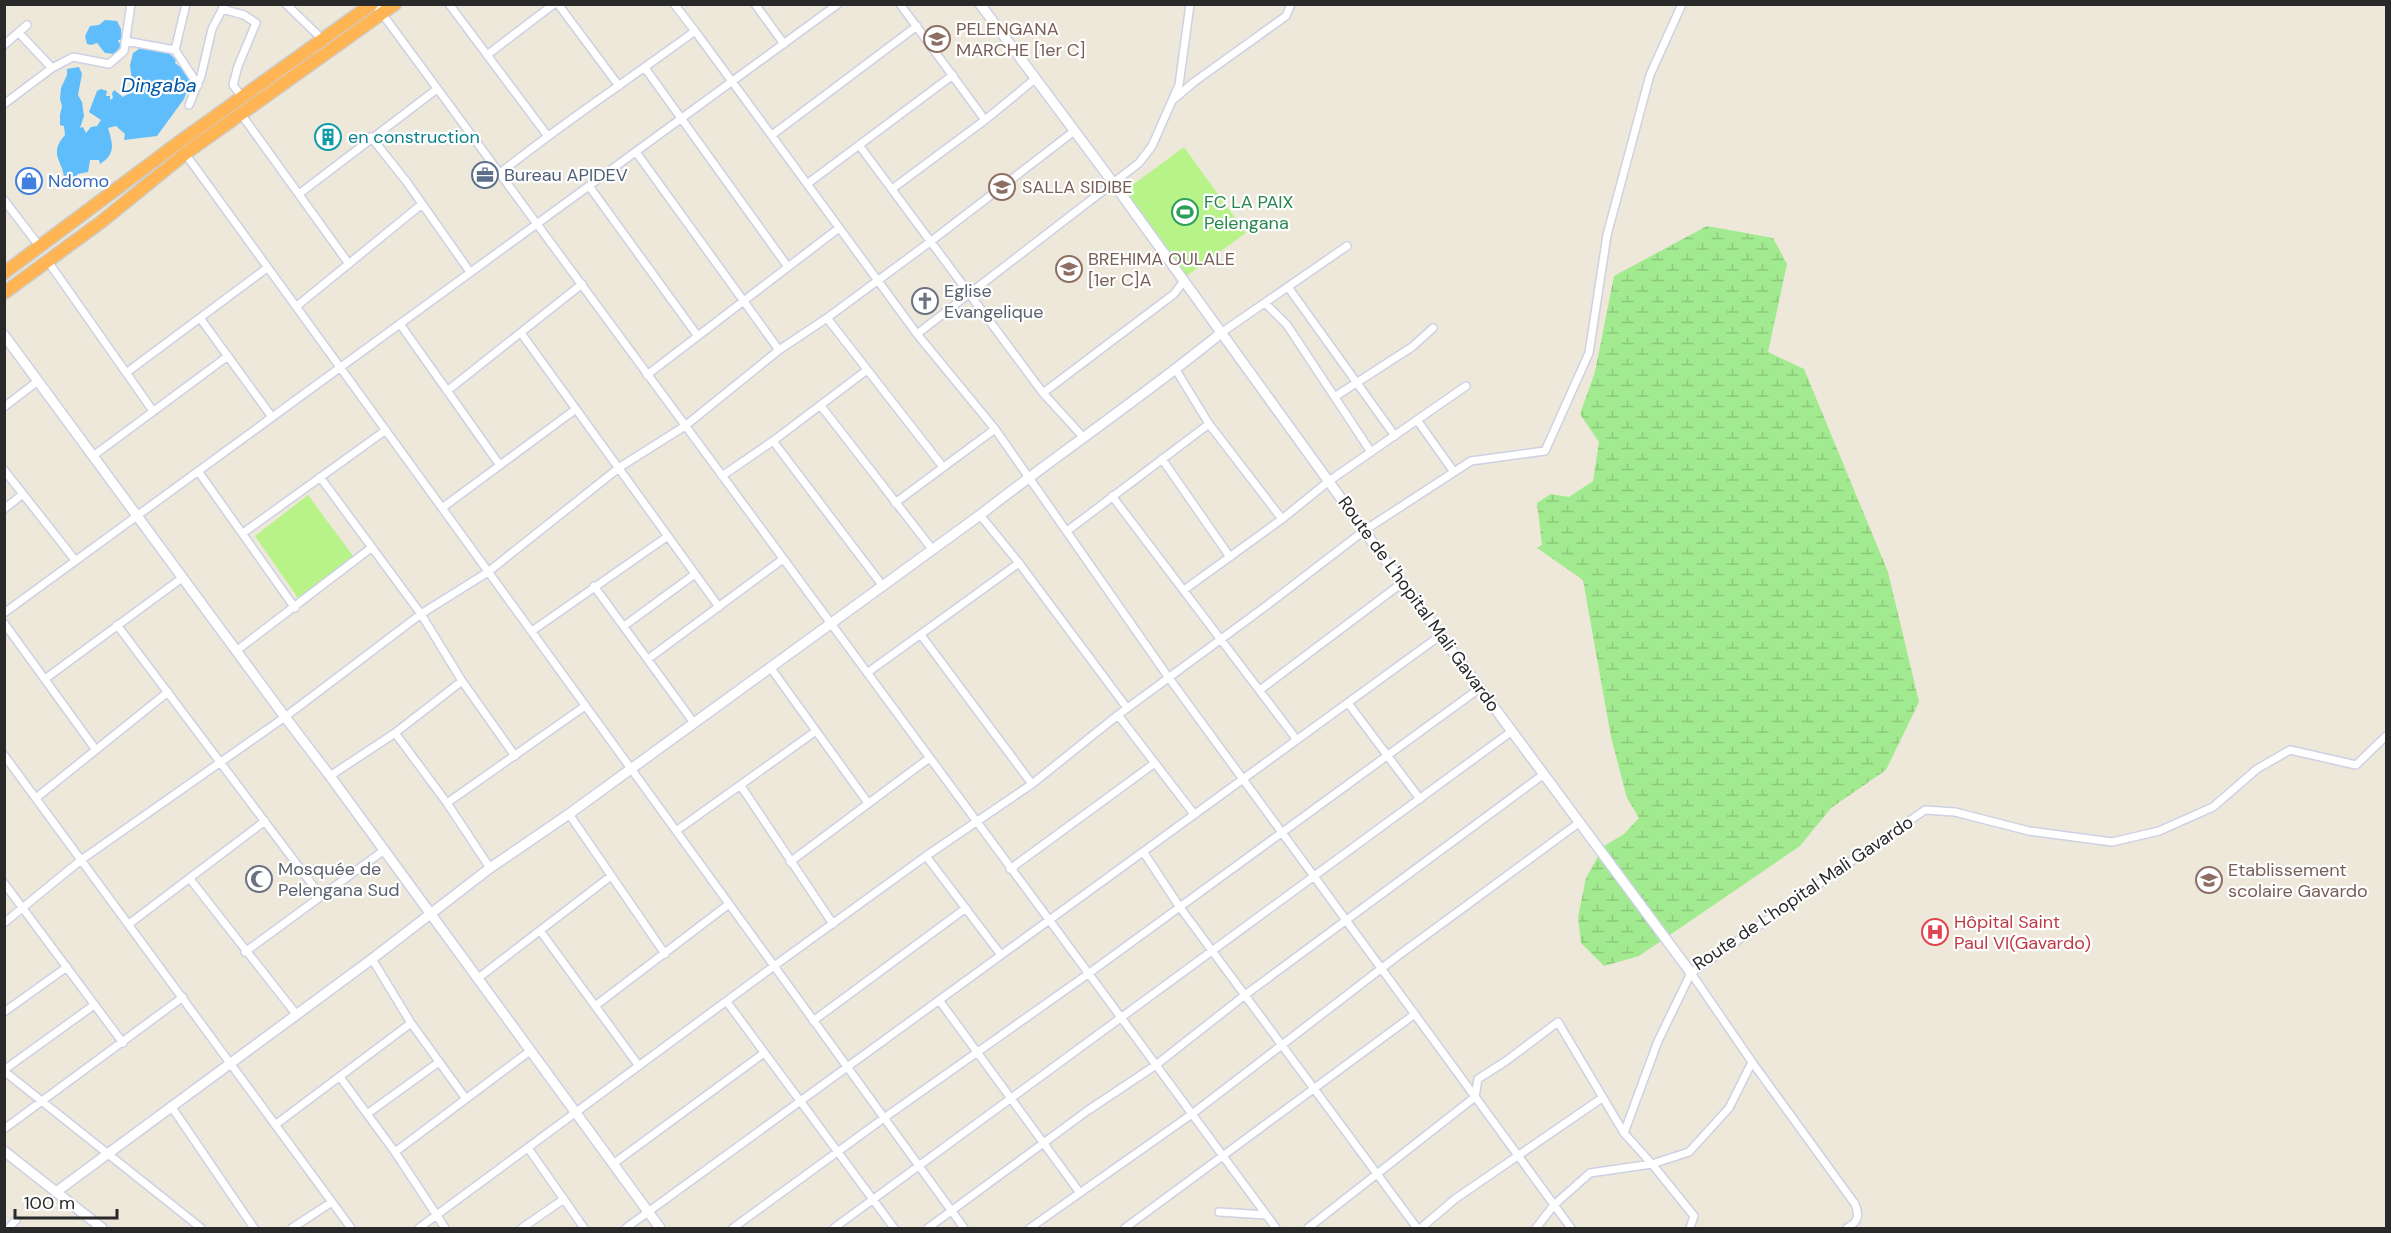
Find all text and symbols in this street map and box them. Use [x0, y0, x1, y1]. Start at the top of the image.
place label: PELENGANA MARCHE [1er C] [956, 17, 1085, 62]
school or university icon: PELENGANA MARCHE [1er C] [922, 24, 952, 54]
water label: Dingaba [121, 72, 197, 98]
building icon: en construction [313, 122, 343, 152]
place label: en construction [348, 125, 480, 149]
office icon: Bureau APIDEV [470, 160, 500, 190]
place label: Bureau APIDEV [504, 163, 628, 187]
shop icon: Ndomo [14, 166, 44, 196]
place label: Ndomo [48, 169, 109, 193]
school or university icon: SALLA SIDIBE [987, 172, 1017, 202]
place label: SALLA SIDIBE [1022, 175, 1132, 199]
place label: FC LA PAIX Pelengana [1204, 190, 1294, 235]
sports icon: FC LA PAIX Pelengana [1170, 197, 1200, 227]
place label: BREHIMA OULALE [1er C]A [1088, 247, 1235, 292]
school or university icon: BREHIMA OULALE [1er C]A [1054, 254, 1084, 284]
place label: Eglise Evangelique [944, 279, 1043, 324]
church icon: Eglise Evangelique [910, 286, 940, 316]
street label: Route de L'hopital Mali Gavardo [1333, 491, 1505, 717]
street label: Route de L'hopital Mali Gavardo [1688, 810, 1918, 976]
place label: Mosquée de Pelengana Sud [278, 857, 400, 902]
place label: Etablissement scolaire Gavardo [2228, 858, 2368, 903]
mosque icon: Mosquée de Pelengana Sud [244, 864, 274, 894]
school or university icon: Etablissement scolaire Gavardo [2194, 865, 2224, 895]
place label: Hôpital Saint Paul VI(Gavardo) [1954, 910, 2091, 955]
hospital icon: Hôpital Saint Paul VI(Gavardo) [1920, 917, 1950, 947]
scale bar [15, 1182, 117, 1220]
text: 100 m [24, 1191, 75, 1215]

